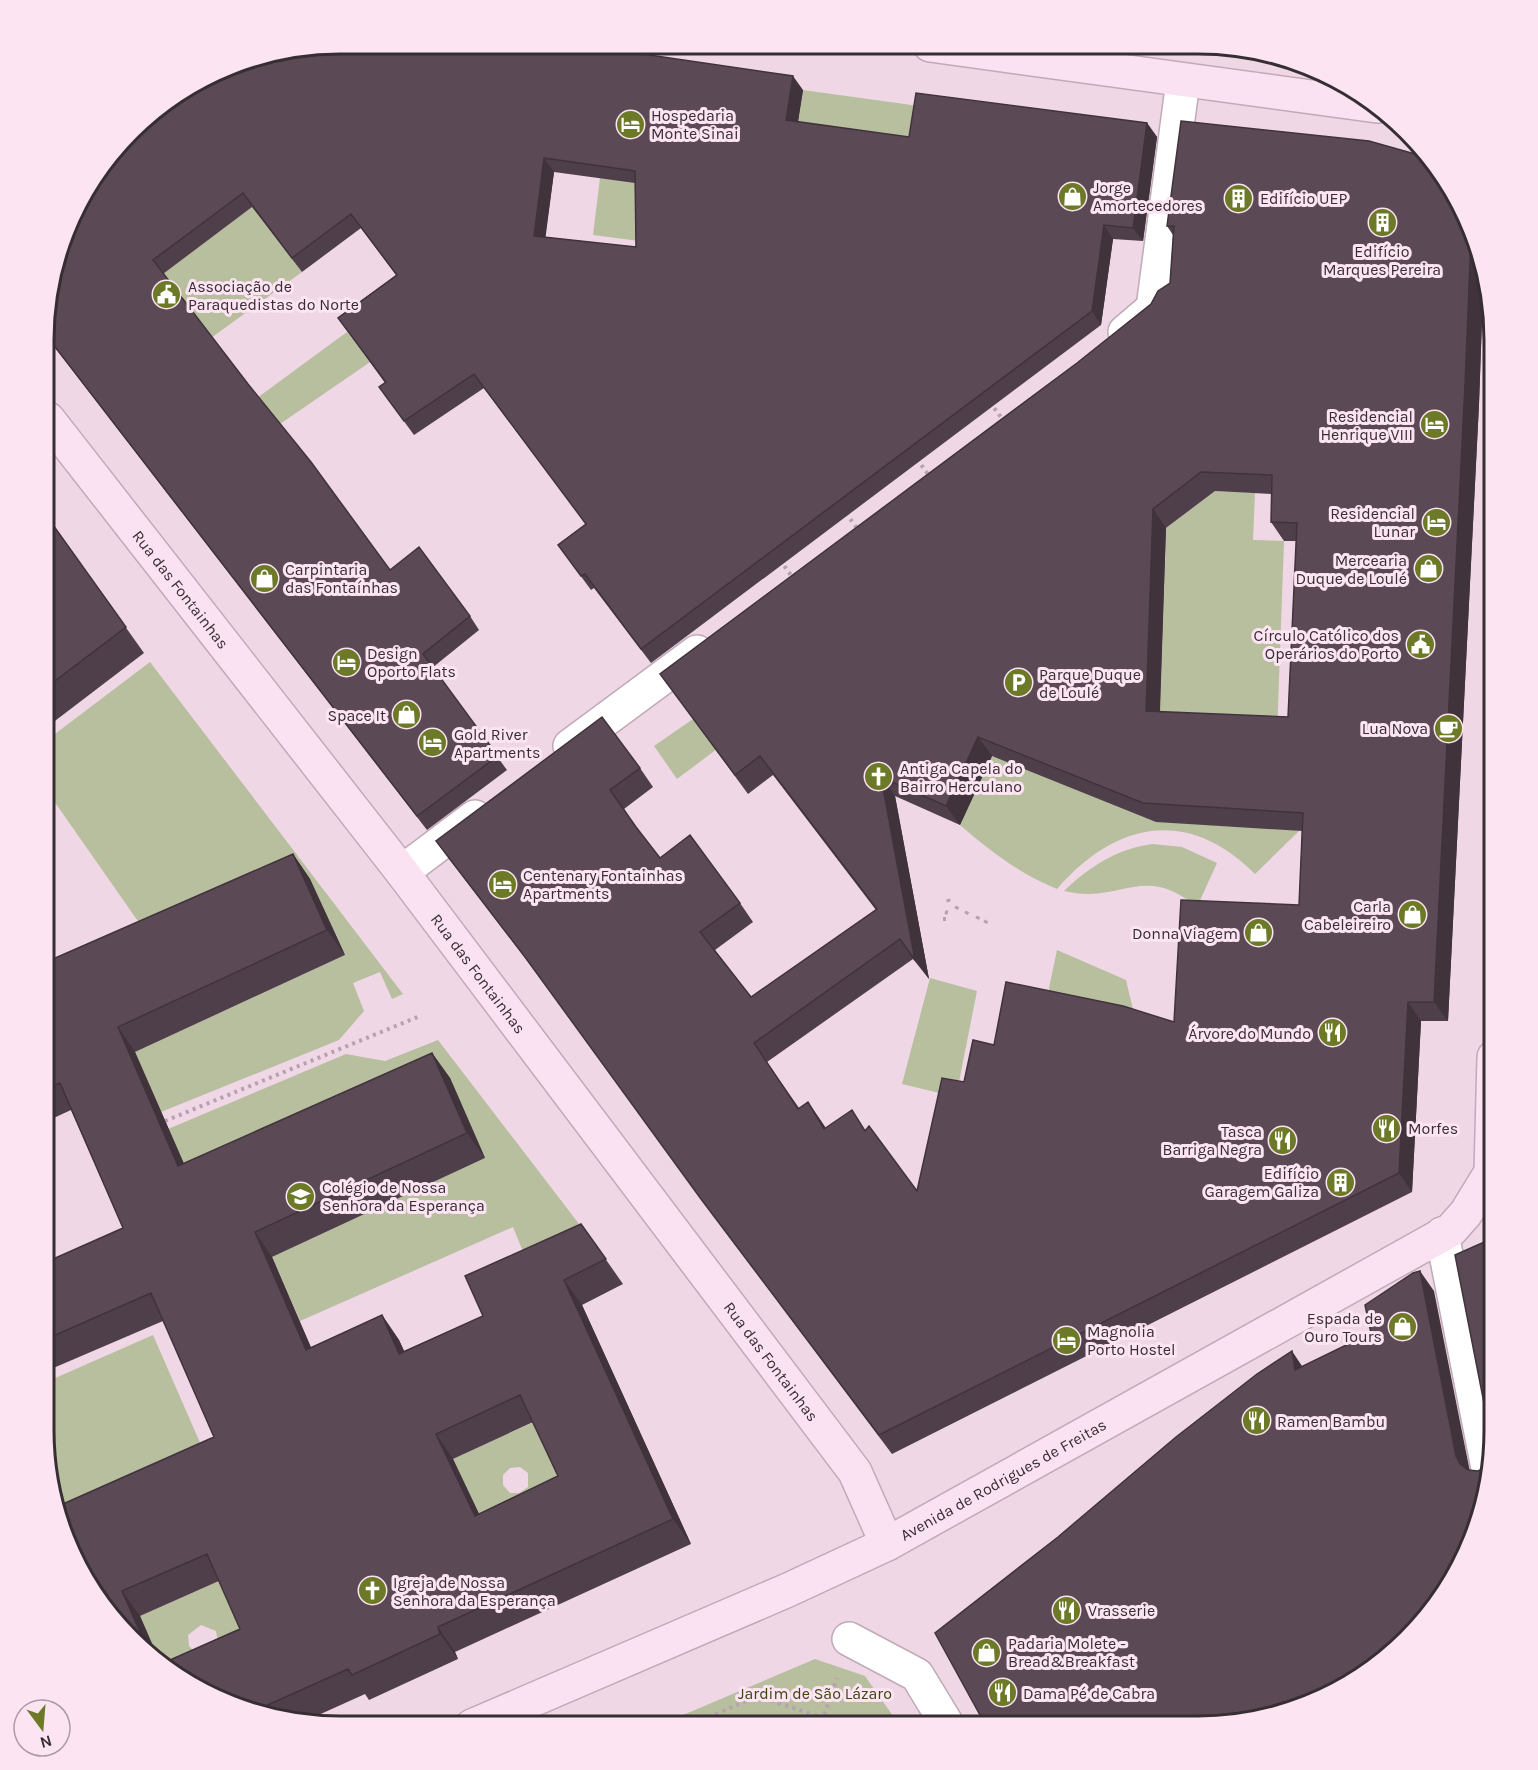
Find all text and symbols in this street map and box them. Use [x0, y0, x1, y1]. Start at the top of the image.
place label: Hospedaria Monte Sinai [651, 106, 739, 143]
hotel icon: Hospedaria Monte Sinai [614, 108, 646, 140]
place label: Jorge Amortecedores [1093, 178, 1203, 215]
shop icon: Jorge Amortecedores [1056, 180, 1088, 212]
building icon: Edifício UEP [1223, 182, 1255, 214]
place label: Edifício UEP [1260, 189, 1347, 208]
building icon: Edifício Marques Pereira [1366, 207, 1398, 239]
place label: Edifício Marques Pereira [1323, 242, 1441, 279]
place label: Associação de Paraquedistas do Norte [188, 277, 359, 314]
public building icon: Associação de Paraquedistas do Norte [151, 279, 183, 311]
place label: Residencial Henrique VIII [1320, 407, 1413, 444]
hotel icon: Residencial Henrique VIII [1418, 409, 1450, 441]
place label: Residencial Lunar [1330, 504, 1415, 541]
hotel icon: Residencial Lunar [1420, 506, 1452, 538]
street label: Rua das Fontainhas [128, 526, 233, 653]
place label: Mercearia Duque de Loulé [1296, 551, 1407, 588]
shop icon: Mercearia Duque de Loulé [1412, 553, 1444, 585]
place label: Carpintaria das Fontaínhas [285, 560, 398, 597]
shop icon: Carpintaria das Fontaínhas [248, 562, 280, 594]
place label: Círculo Católico dos Operários do Porto [1254, 626, 1399, 663]
public building icon: Círculo Católico dos Operários do Porto [1404, 628, 1436, 660]
place label: Design Oporto Flats [367, 644, 456, 681]
hotel icon: Design Oporto Flats [330, 646, 362, 678]
place label: Parque Duque de Loulé [1039, 665, 1141, 702]
parking icon: Parque Duque de Loulé [1002, 667, 1034, 699]
shop icon: Space It [391, 699, 423, 731]
place label: Space It [327, 706, 386, 725]
cafe icon: Lua Nova [1433, 712, 1465, 744]
place label: Lua Nova [1362, 719, 1428, 738]
place label: Gold River Apartments [454, 725, 540, 762]
hotel icon: Gold River Apartments [417, 727, 449, 759]
place label: Antiga Capela do Bairro Herculano [900, 759, 1023, 796]
church icon: Antiga Capela do Bairro Herculano [863, 761, 895, 793]
place label: Centenary Fontainhas Apartments [523, 866, 683, 903]
hotel icon: Centenary Fontainhas Apartments [486, 868, 518, 900]
place label: Carla Cabeleireiro [1304, 897, 1391, 934]
shop icon: Carla Cabeleireiro [1396, 899, 1428, 931]
street label: Rua das Fontainhas [427, 910, 530, 1037]
shop icon: Donna Viagem [1243, 917, 1275, 949]
place label: Donna Viagem [1132, 924, 1238, 943]
restaurant icon: Árvore do Mundo [1316, 1017, 1348, 1049]
place label: Árvore do Mundo [1188, 1024, 1311, 1043]
restaurant icon: Morfes [1371, 1112, 1403, 1144]
place label: Morfes [1408, 1119, 1458, 1138]
place label: Tasca Barriga Negra [1162, 1122, 1262, 1159]
restaurant icon: Tasca Barriga Negra [1267, 1124, 1299, 1156]
place label: Edifício Garagem Galiza [1205, 1164, 1319, 1201]
building icon: Edifício Garagem Galiza [1324, 1166, 1356, 1198]
place label: Colégio de Nossa Senhora da Esperança [322, 1178, 485, 1215]
school or university icon: Colégio de Nossa Senhora da Esperança [285, 1180, 317, 1212]
street label: Rua das Fontainhas [720, 1298, 822, 1425]
place label: Espada de Ouro Tours [1304, 1309, 1382, 1346]
shop icon: Espada de Ouro Tours [1387, 1311, 1419, 1343]
place label: Magnolia Porto Hostel [1087, 1322, 1176, 1359]
hotel icon: Magnolia Porto Hostel [1050, 1324, 1082, 1356]
restaurant icon: Ramen Bambu [1240, 1405, 1272, 1437]
place label: Ramen Bambu [1277, 1412, 1385, 1431]
street label: Avenida de Rodrigues de Freitas [897, 1415, 1110, 1545]
place label: Igreja de Nossa Senhora da Esperança [393, 1573, 556, 1610]
church icon: Igreja de Nossa Senhora da Esperança [356, 1575, 388, 1607]
restaurant icon: Vrasserie [1051, 1594, 1083, 1626]
place label: Vrasserie [1088, 1601, 1155, 1620]
place label: Padaria Molete - Bread&Breakfast [1008, 1634, 1135, 1671]
shop icon: Padaria Molete - Bread&Breakfast [971, 1636, 1003, 1668]
restaurant icon: Dama Pé de Cabra [986, 1677, 1018, 1709]
park label: Jardim de São Lázaro [738, 1684, 892, 1703]
place label: Dama Pé de Cabra [1023, 1684, 1155, 1703]
north arrow [12, 1698, 72, 1758]
text: N [38, 1731, 54, 1753]

